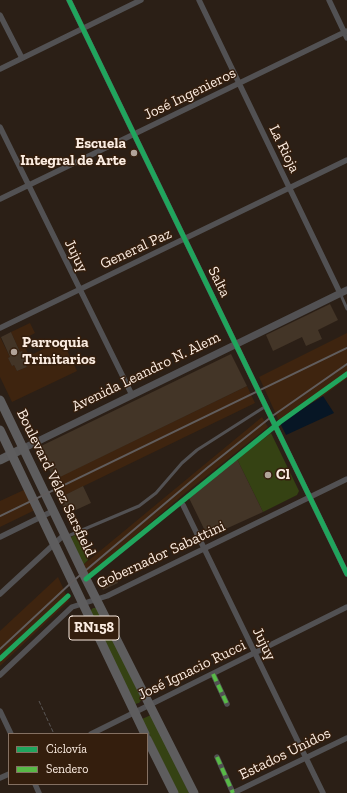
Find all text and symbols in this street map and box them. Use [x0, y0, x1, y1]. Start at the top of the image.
street label: José Ingenieros [141, 64, 239, 124]
street label: La Rioja [265, 122, 303, 176]
place label: Escuela Integral de Arte [20, 135, 126, 170]
marker: Escuela Integral de Arte [129, 148, 139, 158]
street label: General Paz [97, 225, 175, 273]
street label: Jujuy [60, 237, 92, 275]
street label: Salta [204, 264, 234, 300]
street label: Avenida Leandro N. Alem [69, 328, 223, 416]
place label: Parroquia Trinitarios [22, 334, 96, 369]
marker: Parroquia Trinitarios [9, 347, 19, 357]
street label: Boulevard Vélez Sarsfield [12, 406, 100, 560]
place label: Cl [276, 466, 290, 484]
marker: Cl [263, 470, 273, 480]
street label: Gobernador Sabattini [94, 517, 228, 593]
road number: RN158 [69, 616, 119, 640]
street label: Jujuy [248, 625, 280, 663]
street label: José Ignacio Rucci [135, 636, 249, 704]
street label: Estados Unidos [236, 724, 334, 784]
legend [8, 733, 148, 785]
text: Ciclovía [46, 742, 87, 756]
text: Sendero [46, 762, 88, 776]

